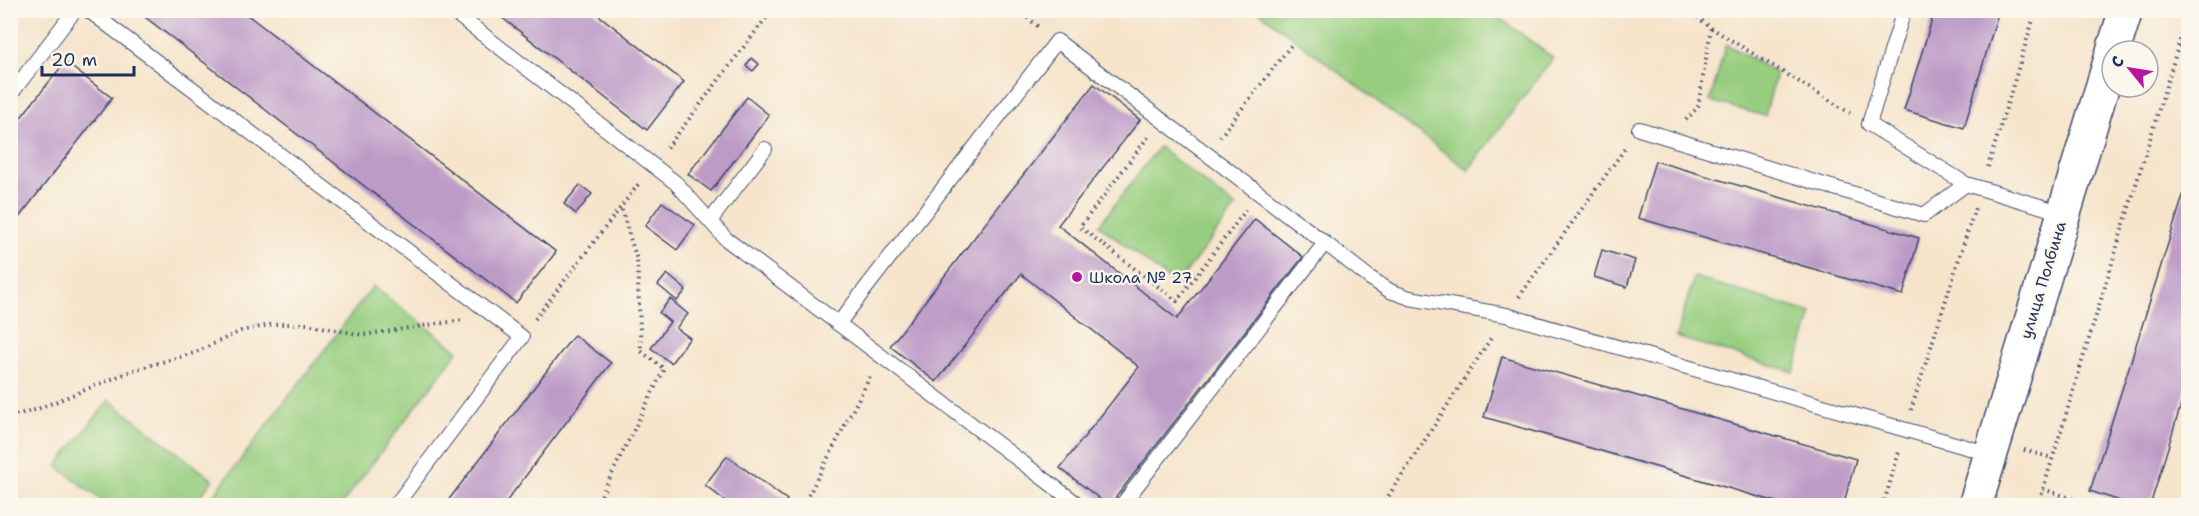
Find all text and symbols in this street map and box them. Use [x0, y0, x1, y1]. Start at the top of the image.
scale bar [42, 39, 134, 77]
north arrow [2100, 39, 2160, 99]
text: 20 m [51, 48, 97, 72]
text: С [2106, 52, 2129, 71]
street label: улица Полбина [2015, 219, 2071, 341]
place label: Школа № 27 [1089, 267, 1192, 288]
marker: Школа № 27 [1070, 270, 1084, 284]

